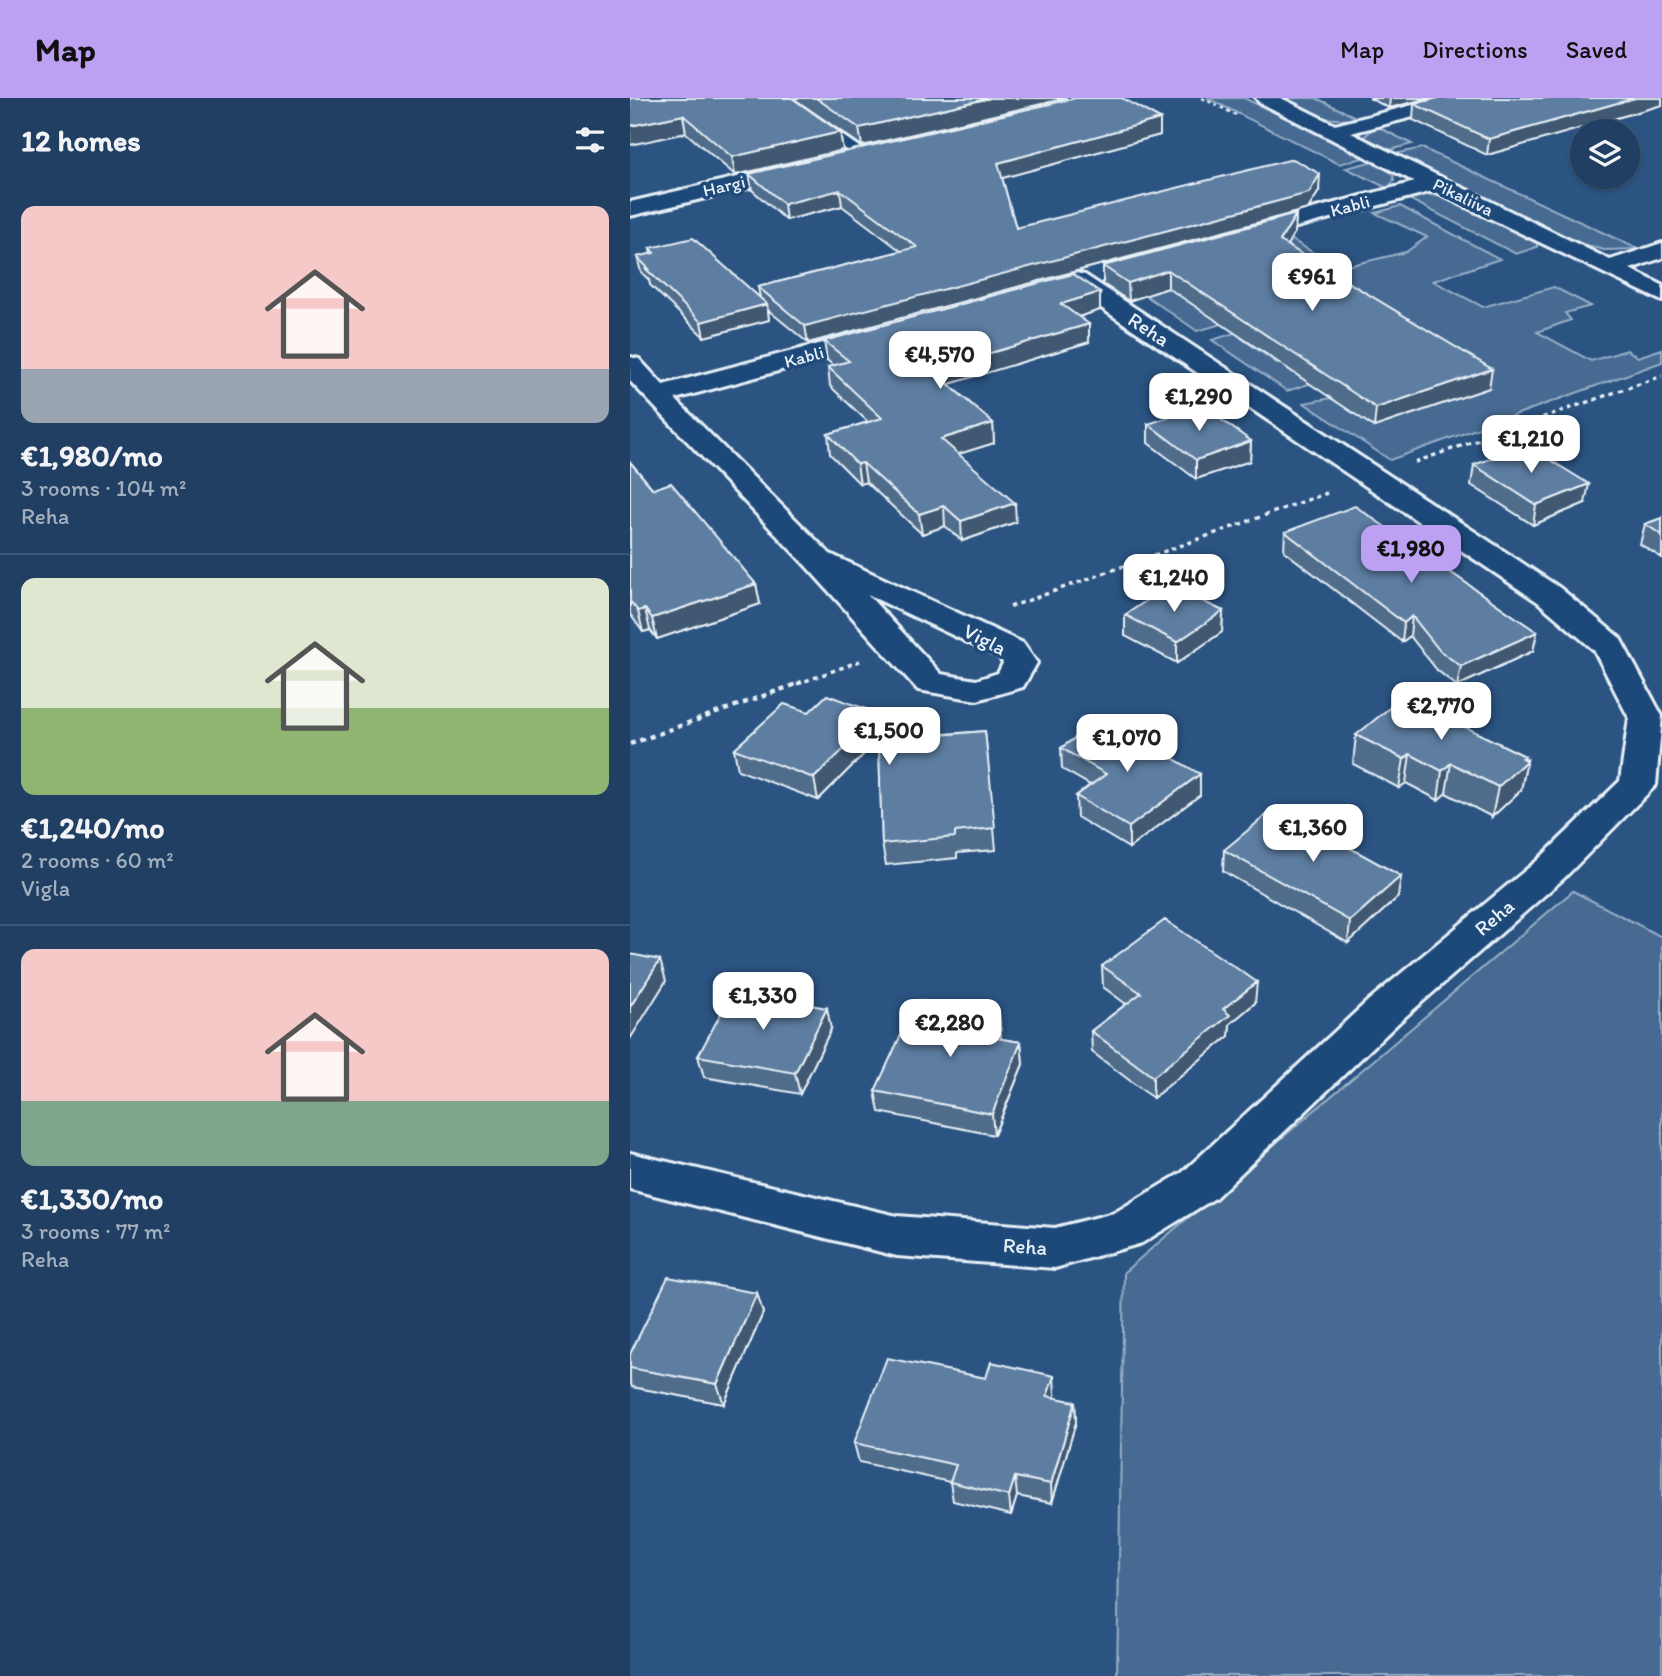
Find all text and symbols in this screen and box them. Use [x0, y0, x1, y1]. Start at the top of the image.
text: Map [35, 30, 96, 69]
text: Map [1340, 35, 1384, 64]
text: Directions [1422, 35, 1528, 64]
text: Saved [1566, 35, 1627, 64]
map controls [1570, 119, 1640, 189]
button: layers [1570, 119, 1640, 189]
icon: filters [571, 121, 609, 159]
text: 12 homes [21, 122, 141, 159]
street label: Hargi [701, 170, 747, 202]
street label: Pikaliiva [1429, 173, 1497, 221]
street label: Kabli [1328, 190, 1372, 222]
icon: home [252, 251, 378, 377]
pin: €961 [1271, 254, 1353, 313]
text: €961 [1288, 262, 1336, 290]
street label: Reha [1124, 306, 1174, 352]
pin: €4,570 [883, 331, 997, 391]
text: €4,570 [905, 340, 975, 368]
street label: Kabli [782, 341, 826, 373]
pin: €1,290 [1142, 374, 1256, 433]
text: €1,290 [1165, 382, 1233, 410]
pin: €1,210 [1474, 416, 1588, 475]
text: €1,210 [1498, 424, 1564, 452]
text: €1,980/mo [21, 437, 163, 474]
text: 3 rooms · 104 m² [21, 474, 186, 502]
text: Reha [21, 502, 69, 530]
pin: €1,980 [1354, 526, 1468, 585]
text: €1,980 [1377, 534, 1445, 562]
pin: €1,240 [1117, 554, 1231, 614]
text: €1,240 [1139, 563, 1209, 591]
street label: Vigla [959, 618, 1011, 660]
icon: home [252, 623, 378, 749]
pin: €2,770 [1384, 682, 1498, 742]
text: €2,770 [1407, 691, 1475, 719]
pin: €1,500 [832, 708, 946, 767]
pin: €1,070 [1070, 714, 1184, 774]
text: €1,500 [854, 716, 924, 744]
text: €1,070 [1093, 723, 1162, 751]
pin: €1,360 [1256, 804, 1370, 864]
text: €1,240/mo [21, 809, 165, 846]
text: €1,360 [1279, 813, 1347, 841]
text: 2 rooms · 60 m² [21, 846, 174, 874]
text: Vigla [21, 874, 70, 902]
street label: Reha [1469, 893, 1519, 941]
pin: €1,330 [706, 972, 820, 1032]
text: €1,330 [729, 981, 797, 1009]
icon: home [252, 994, 378, 1120]
pin: €2,280 [893, 1000, 1007, 1059]
text: €2,280 [915, 1008, 985, 1036]
text: €1,330/mo [21, 1180, 163, 1217]
text: 3 rooms · 77 m² [21, 1217, 171, 1245]
street label: Reha [1002, 1232, 1048, 1260]
text: Reha [21, 1245, 69, 1273]

